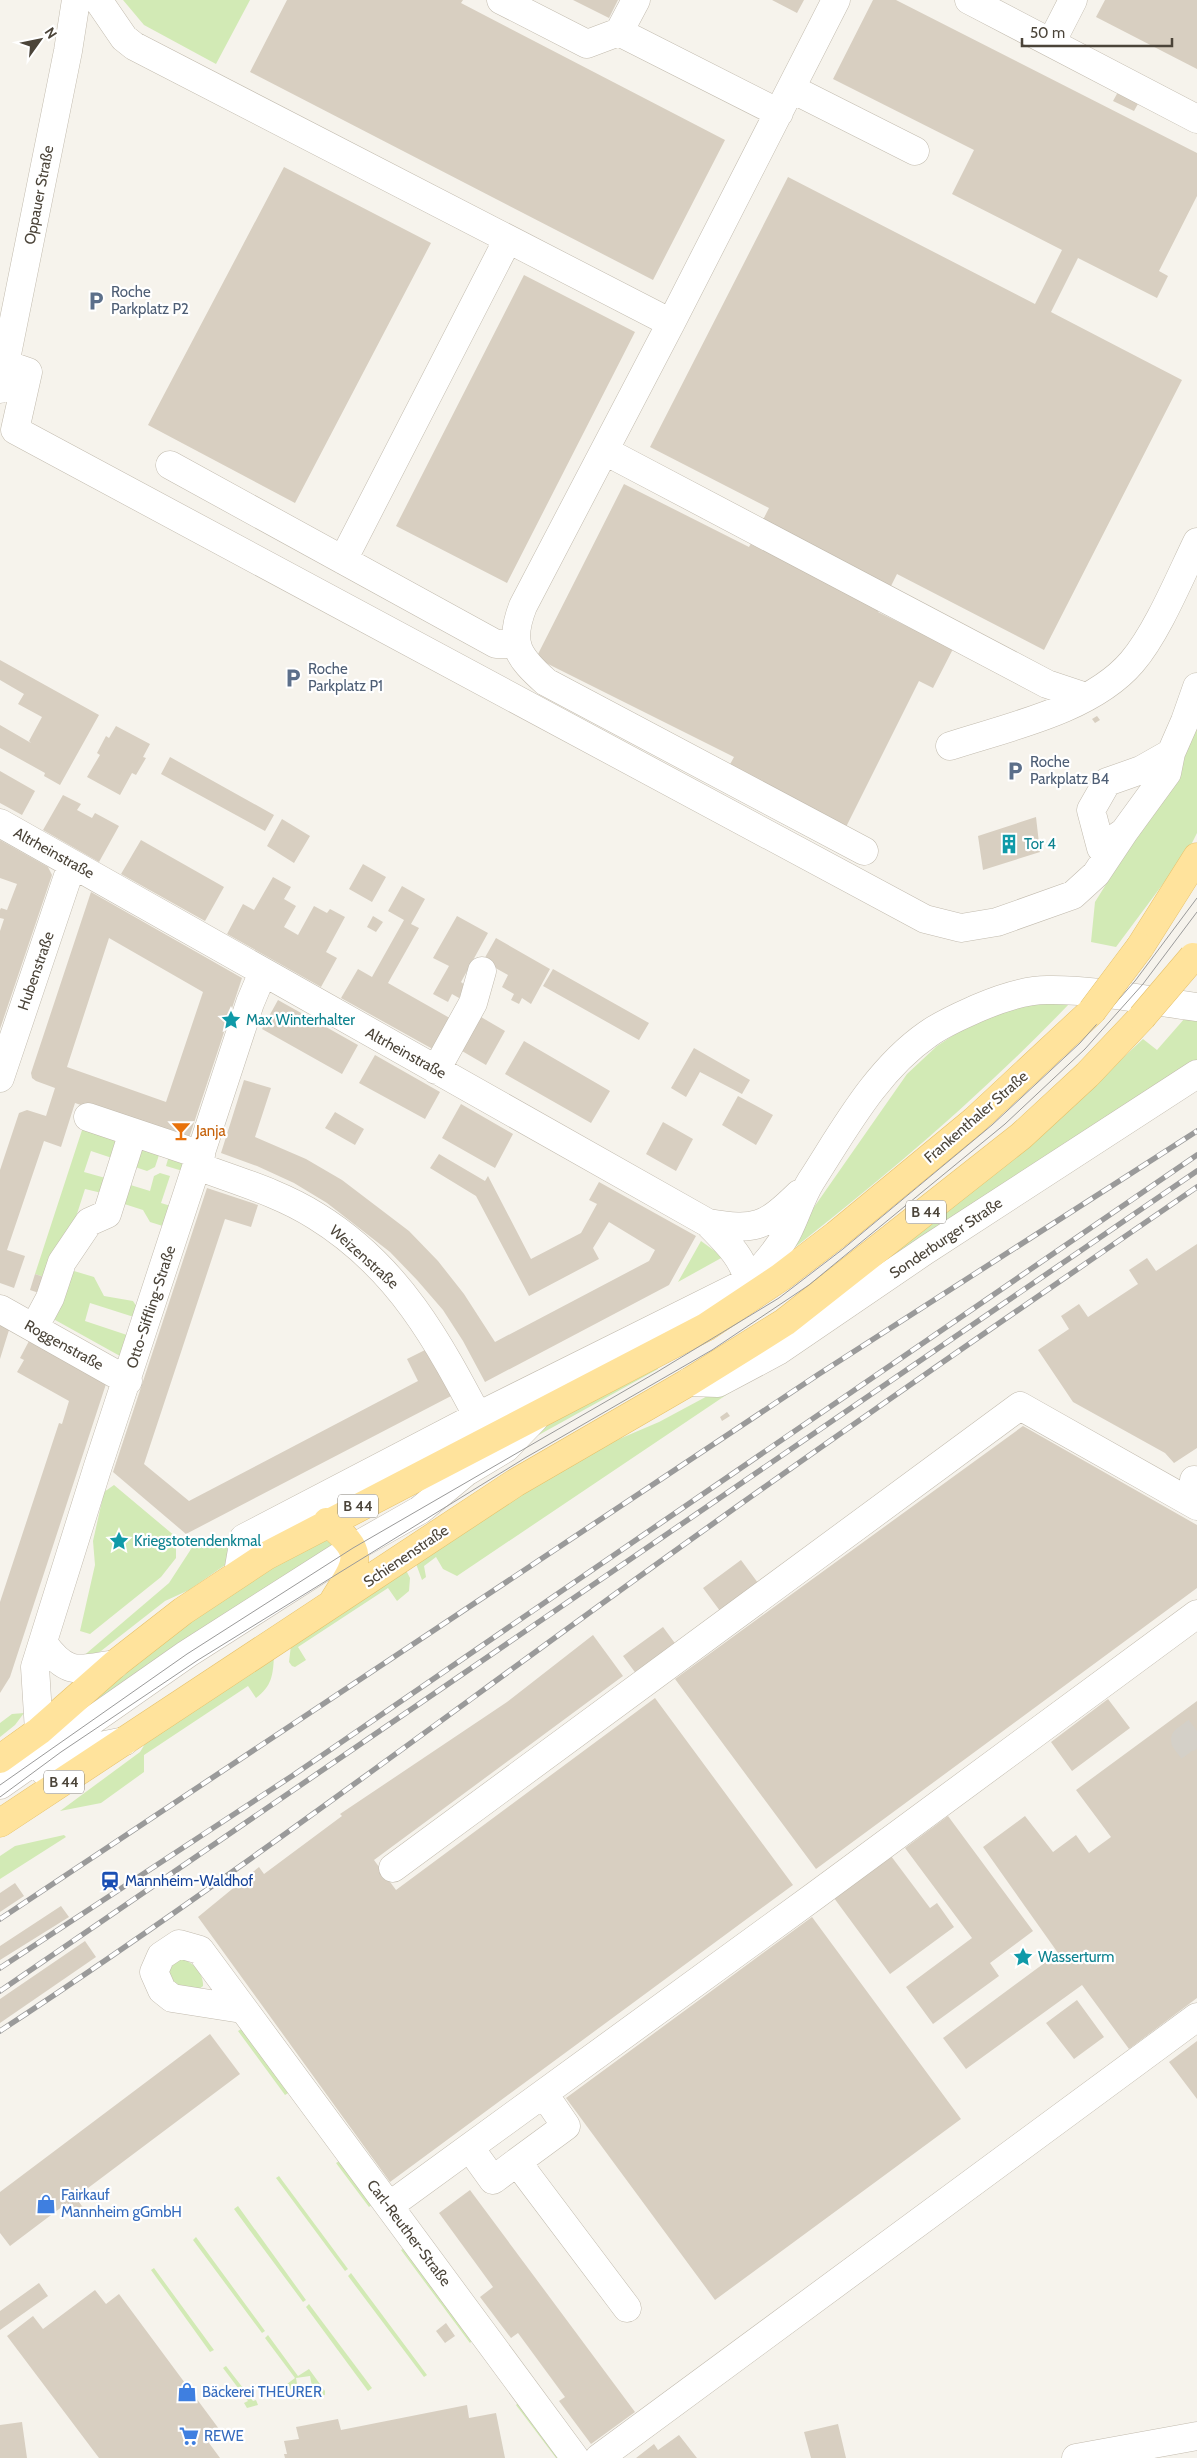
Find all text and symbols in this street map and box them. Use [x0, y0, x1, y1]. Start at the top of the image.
north arrow [15, 15, 65, 65]
scale bar [1022, 15, 1172, 47]
text: N [41, 24, 61, 42]
text: 50 m [1030, 24, 1065, 42]
street label: Oppauer Straße [21, 144, 58, 246]
place label: Roche Parkplatz P2 [111, 283, 189, 318]
parking icon: Roche Parkplatz P2 [85, 290, 107, 312]
place label: Roche Parkplatz P1 [308, 660, 383, 695]
parking icon: Roche Parkplatz P1 [282, 667, 304, 689]
place label: Roche Parkplatz B4 [1030, 753, 1109, 788]
parking icon: Roche Parkplatz B4 [1004, 760, 1026, 782]
street label: Altrheinstraße [11, 824, 98, 883]
building icon: Tor 4 [998, 833, 1020, 855]
place label: Tor 4 [1024, 835, 1056, 853]
street label: Hubenstraße [14, 929, 58, 1013]
place icon: Max Winterhalter [220, 1009, 242, 1031]
place label: Max Winterhalter [246, 1011, 355, 1029]
street label: Altrheinstraße [363, 1024, 450, 1083]
street label: Frankenthaler Straße [921, 1067, 1032, 1167]
bar icon: Janja [170, 1120, 192, 1142]
place label: Janja [195, 1122, 226, 1140]
street label: Sonderburger Straße [886, 1193, 1006, 1282]
road number: B 44 [906, 1200, 946, 1224]
street label: Weizenstraße [326, 1221, 403, 1293]
street label: Otto-Siffling-Straße [123, 1243, 179, 1371]
street label: Roggenstraße [21, 1316, 107, 1374]
road number: B 44 [338, 1494, 378, 1518]
street label: Schienenstraße [360, 1521, 452, 1591]
place icon: Kriegstotendenkmal [108, 1530, 130, 1552]
place label: Kriegstotendenkmal [134, 1532, 261, 1550]
road number: B 44 [44, 1770, 84, 1794]
station icon: Mannheim-Waldhof [99, 1870, 121, 1892]
place label: Mannheim-Waldhof [125, 1872, 253, 1890]
place icon: Wasserturm [1012, 1946, 1034, 1968]
place label: Wasserturm [1038, 1948, 1114, 1966]
street label: Carl-Reuther-Straße [363, 2176, 455, 2290]
place label: Fairkauf Mannheim gGmbH [61, 2186, 182, 2221]
shop icon: Fairkauf Mannheim gGmbH [35, 2193, 57, 2215]
shop icon: Bäckerei THEURER [176, 2381, 198, 2403]
place label: Bäckerei THEURER [202, 2383, 322, 2401]
supermarket icon: REWE [178, 2425, 200, 2447]
place label: REWE [204, 2427, 244, 2445]

